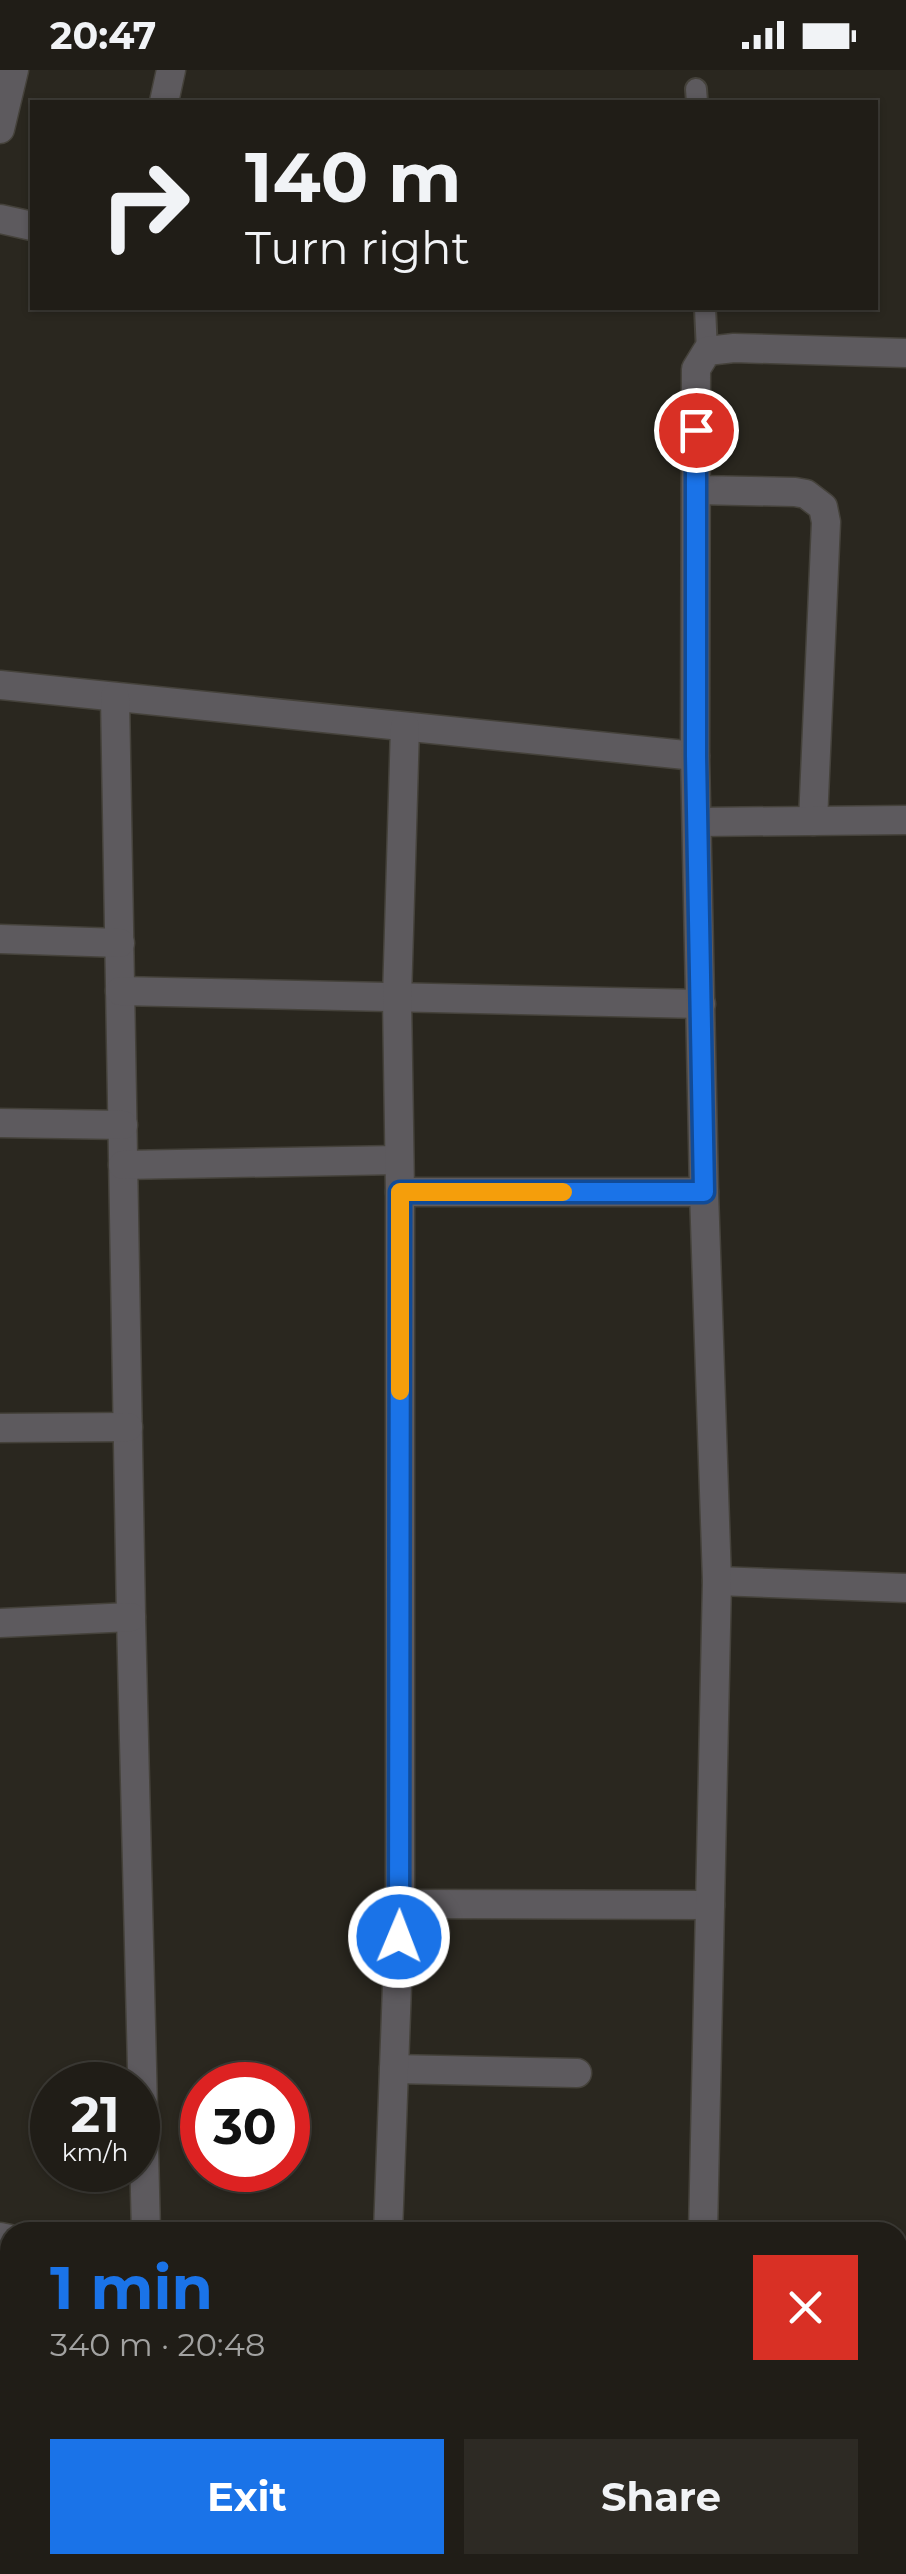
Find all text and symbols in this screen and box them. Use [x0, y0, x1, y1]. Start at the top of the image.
text: 20:47 [50, 12, 156, 59]
text: 140 m [245, 134, 461, 220]
icon: right [80, 140, 210, 270]
text: Turn right [245, 220, 470, 275]
pin [654, 388, 739, 473]
icon: arrive [669, 403, 724, 458]
position arrow [347, 1885, 451, 1989]
speed limit sign: 30 [180, 2062, 310, 2192]
text: 21 [70, 2084, 120, 2145]
text: km/h [62, 2137, 128, 2167]
text: 1 min [50, 2251, 213, 2324]
button: close [753, 2255, 858, 2360]
text: 340 m · 20:48 [50, 2325, 266, 2364]
button: Exit [50, 2439, 444, 2554]
button: Share [464, 2439, 858, 2554]

